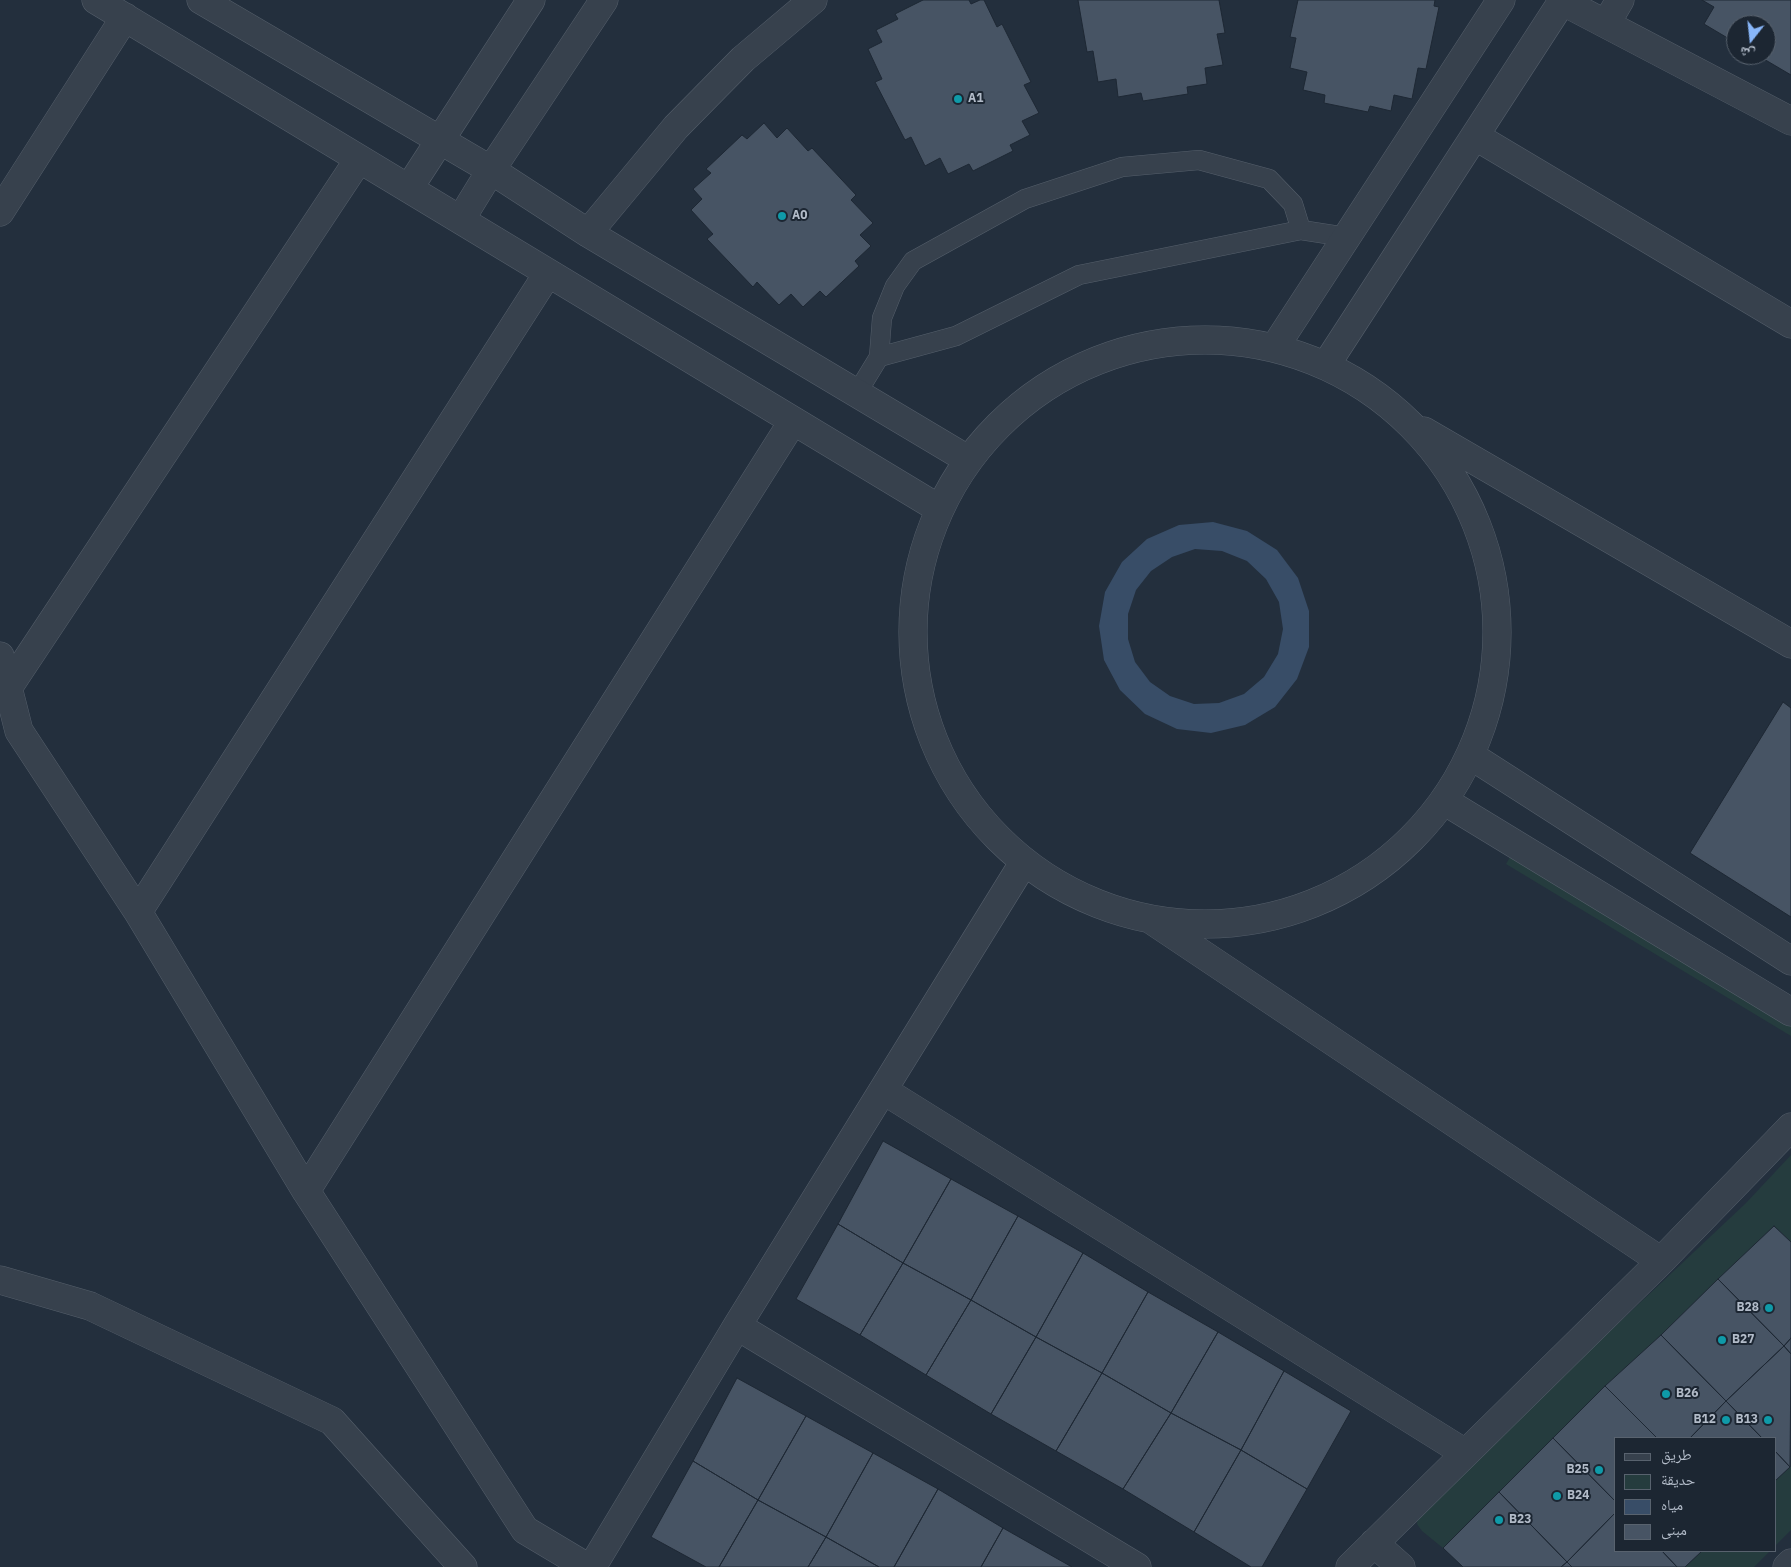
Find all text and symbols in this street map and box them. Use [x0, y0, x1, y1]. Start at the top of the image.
north arrow [1726, 15, 1776, 65]
text: ش [1738, 43, 1757, 64]
place label: A1 [968, 92, 983, 106]
marker: A1 [952, 93, 964, 105]
place label: A0 [792, 209, 807, 223]
marker: A0 [776, 210, 788, 222]
place label: B28 [1737, 1301, 1759, 1315]
marker: B28 [1763, 1302, 1775, 1314]
place label: B27 [1732, 1333, 1754, 1347]
marker: B27 [1716, 1334, 1728, 1346]
place label: B26 [1676, 1387, 1698, 1401]
marker: B26 [1660, 1388, 1672, 1400]
place label: B12 [1694, 1413, 1716, 1427]
place label: B13 [1736, 1413, 1758, 1427]
marker: B12 [1720, 1414, 1732, 1426]
marker: B13 [1762, 1414, 1774, 1426]
legend [1614, 1437, 1776, 1552]
text: طريق [1661, 1445, 1692, 1464]
place label: B25 [1567, 1463, 1589, 1477]
marker: B25 [1593, 1464, 1605, 1476]
text: حديقة [1661, 1470, 1695, 1489]
place label: B24 [1567, 1489, 1589, 1503]
marker: B24 [1551, 1490, 1563, 1502]
text: مياه [1661, 1495, 1683, 1514]
place label: B23 [1509, 1513, 1531, 1527]
marker: B23 [1493, 1514, 1505, 1526]
text: مبنى [1661, 1520, 1687, 1539]

